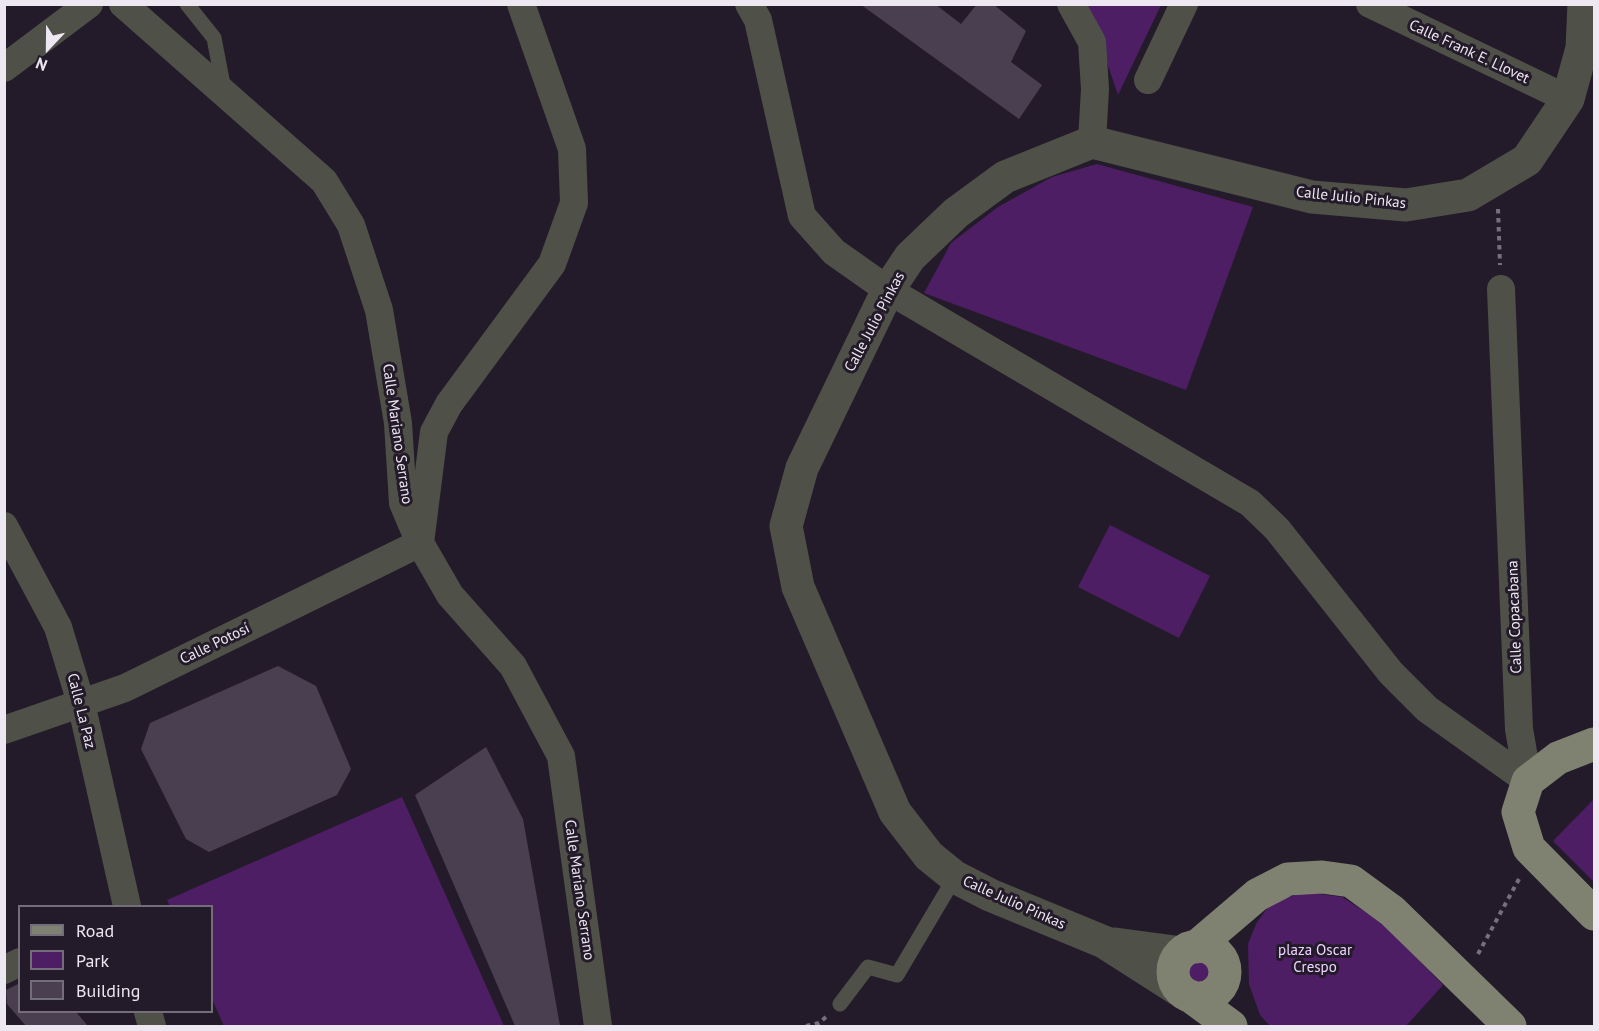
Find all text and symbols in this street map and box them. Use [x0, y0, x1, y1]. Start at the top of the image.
street label: Calle Frank E. Llovet [1406, 16, 1532, 88]
north arrow [18, 18, 78, 78]
text: N [33, 53, 50, 76]
street label: Calle Julio Pinkas [1295, 183, 1407, 213]
street label: Calle Julio Pinkas [841, 269, 909, 375]
street label: Calle Mariano Serrano [378, 363, 416, 505]
street label: Calle Copacabana [1504, 560, 1526, 674]
street label: Calle Potosí [177, 619, 253, 669]
street label: Calle La Paz [63, 671, 99, 751]
street label: Calle Mariano Serrano [560, 819, 598, 961]
street label: Calle Julio Pinkas [960, 872, 1068, 934]
legend [18, 905, 213, 1013]
text: Road [76, 919, 114, 942]
park label: plaza Oscar Crespo [1278, 942, 1352, 977]
text: Park [76, 949, 109, 972]
text: Building [76, 979, 140, 1002]

